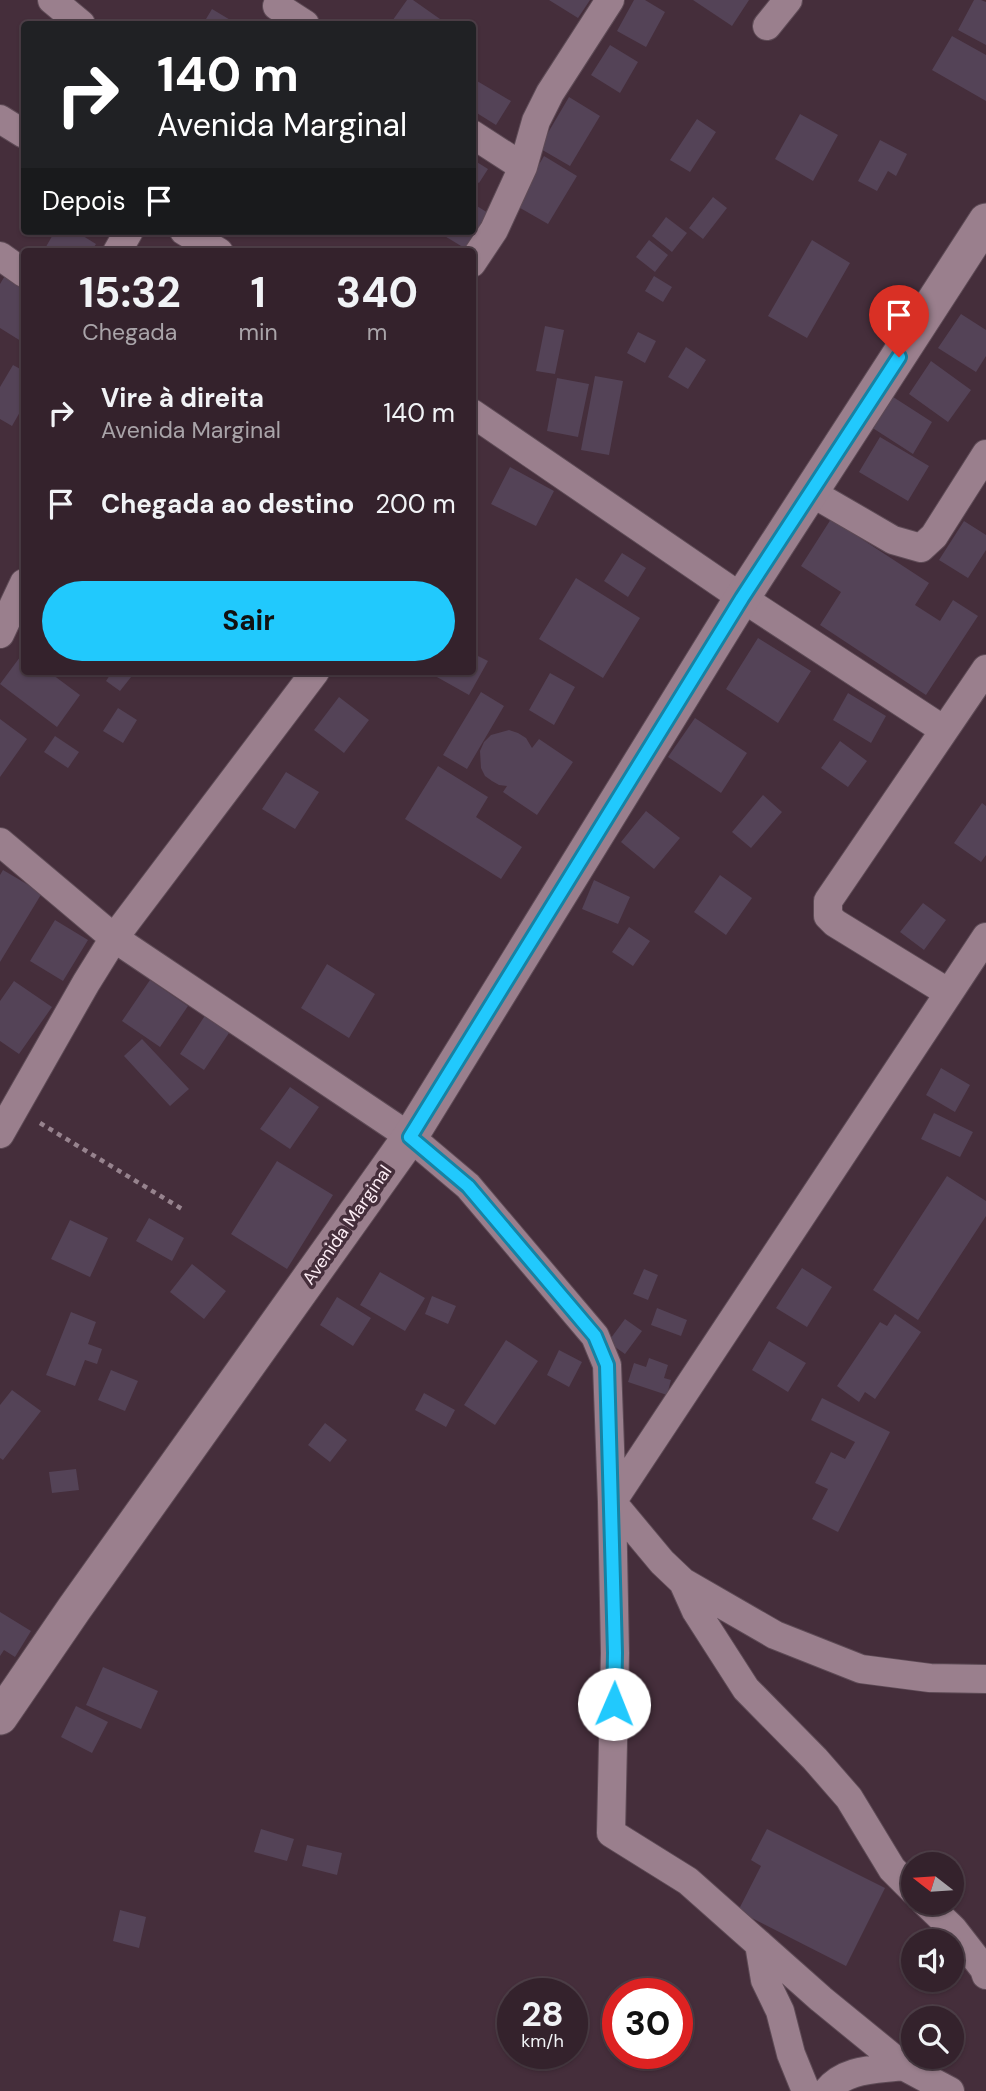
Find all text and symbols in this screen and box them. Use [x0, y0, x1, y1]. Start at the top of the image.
text: 140 m [157, 42, 299, 106]
icon: right [42, 49, 133, 140]
text: Avenida Marginal [157, 104, 407, 146]
icon: arrive [140, 182, 178, 220]
text: Depois [42, 184, 126, 218]
text: 15:32 [79, 265, 181, 320]
text: 1 [251, 265, 266, 320]
text: 340 [336, 265, 418, 320]
pin [869, 285, 929, 357]
icon: arrive [880, 296, 918, 334]
text: Chegada [82, 317, 177, 347]
text: min [239, 317, 278, 347]
text: m [367, 317, 387, 347]
text: Vire à direita [101, 381, 264, 415]
icon: right [42, 394, 80, 432]
text: 140 m [383, 396, 455, 430]
text: Avenida Marginal [101, 415, 281, 445]
icon: arrive [42, 485, 80, 523]
text: Chegada ao destino [101, 487, 354, 521]
text: 200 m [375, 487, 456, 521]
button: Sair [42, 581, 455, 661]
street label: Avenida Marginal [297, 1160, 397, 1290]
position arrow [577, 1667, 651, 1741]
north arrow [901, 1852, 964, 1914]
map controls [901, 1852, 964, 2069]
button: sound [901, 1929, 964, 1992]
speed limit sign: 30 [602, 1978, 693, 2069]
text: 28 [521, 1991, 564, 2037]
button: search [901, 2006, 964, 2069]
text: km/h [521, 2029, 564, 2053]

